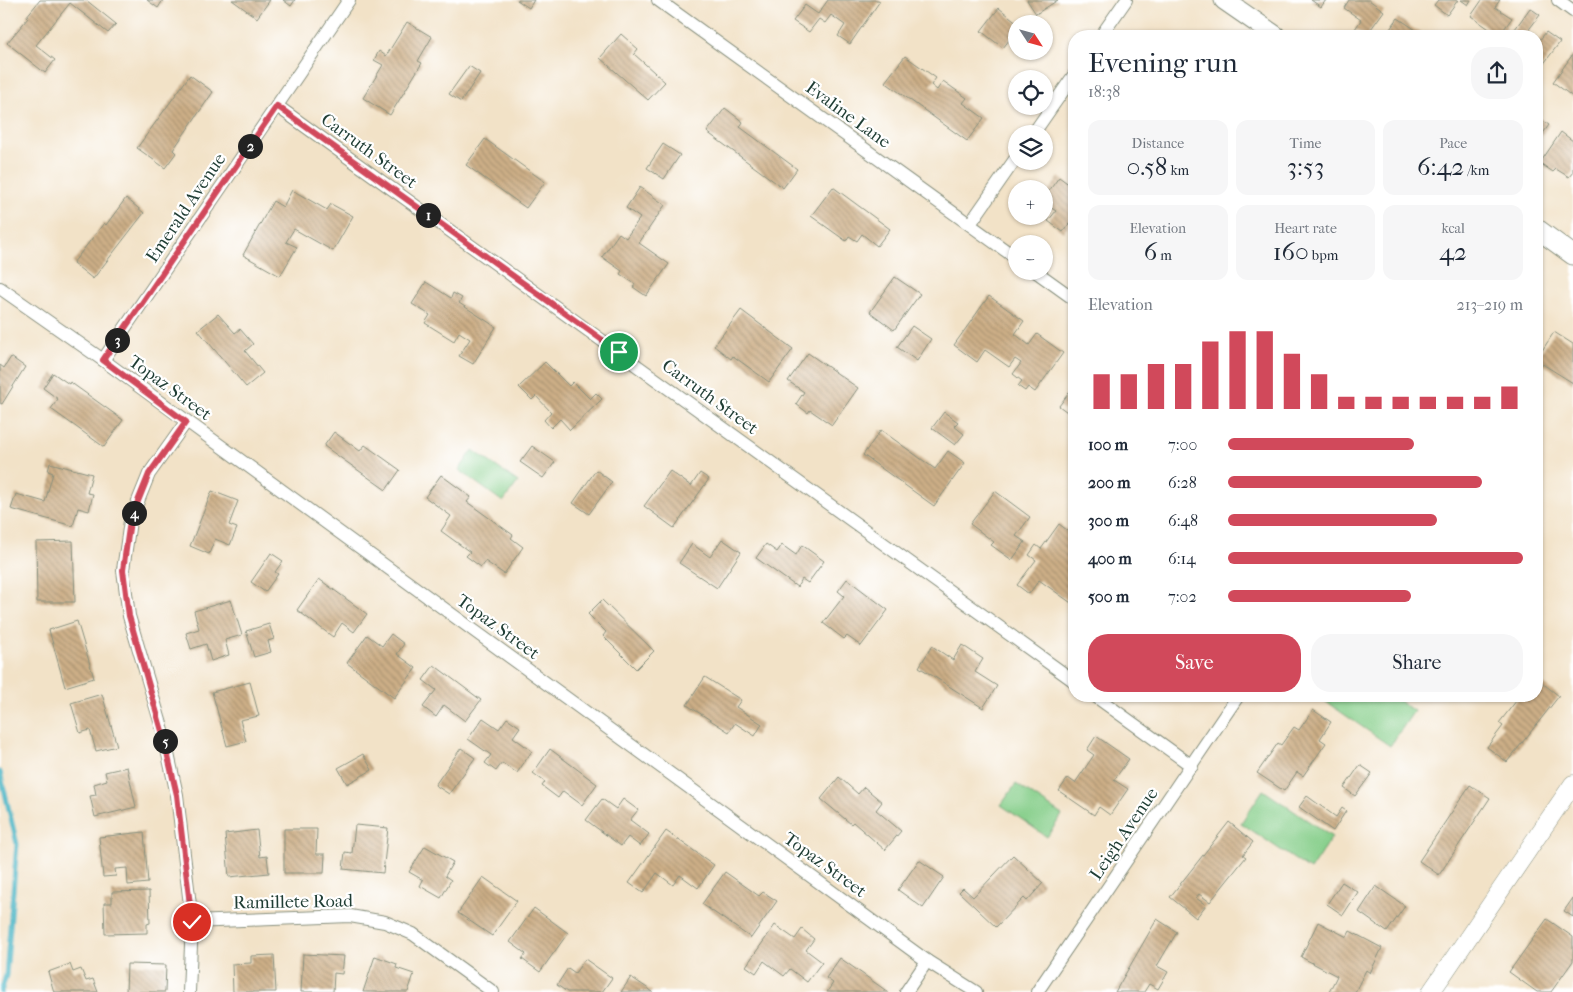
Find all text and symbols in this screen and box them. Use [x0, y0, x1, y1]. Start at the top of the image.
north arrow [1008, 15, 1052, 60]
map controls [1008, 15, 1053, 280]
text: Evening run [1088, 46, 1238, 79]
button: share [1471, 47, 1523, 99]
button: locate [1008, 70, 1053, 115]
street label: Evaline Lane [801, 77, 895, 153]
text: 18:38 [1088, 82, 1120, 101]
street label: Carruth Street [317, 109, 422, 193]
button: layers [1008, 125, 1053, 170]
pin: 2 [238, 134, 262, 158]
text: Distance [1132, 135, 1184, 152]
text: Time [1290, 135, 1321, 152]
text: Pace [1439, 135, 1467, 152]
text: 2 [247, 138, 254, 155]
street label: Emerald Avenue [142, 149, 230, 267]
text: 0.58 [1126, 152, 1167, 181]
text: 3:53 [1287, 152, 1324, 181]
text: 6:42 [1417, 152, 1464, 181]
text: km [1167, 162, 1189, 179]
text: /km [1464, 162, 1489, 179]
button: + [1008, 180, 1053, 225]
pin: 1 [416, 202, 440, 228]
text: 1 [426, 207, 431, 224]
text: Elevation [1130, 220, 1186, 237]
text: Heart rate [1274, 220, 1337, 237]
text: kcal [1441, 220, 1465, 237]
button: − [1008, 235, 1053, 280]
text: 6 [1144, 237, 1157, 266]
text: 160 [1273, 237, 1309, 266]
text: 42 [1439, 237, 1467, 266]
text: m [1157, 247, 1172, 264]
text: bpm [1309, 247, 1338, 264]
text: Elevation [1088, 295, 1153, 314]
text: 213–219 m [1456, 295, 1523, 314]
pin: 3 [104, 328, 130, 352]
pin [598, 331, 640, 373]
text: 3 [115, 332, 120, 349]
icon: arrive [605, 338, 633, 366]
street label: Topaz Street [125, 351, 216, 425]
street label: Carruth Street [658, 355, 763, 439]
text: 100 m [1088, 435, 1128, 454]
text: 7:00 [1168, 435, 1197, 454]
text: 200 m [1088, 473, 1131, 492]
text: 6:28 [1168, 473, 1197, 492]
pin: 4 [122, 500, 146, 526]
text: 4 [130, 505, 139, 522]
text: 300 m [1088, 511, 1129, 530]
text: 6:48 [1168, 511, 1198, 530]
text: 400 m [1088, 549, 1132, 568]
text: 6:14 [1168, 549, 1196, 568]
text: 500 m [1088, 587, 1129, 606]
text: 7:02 [1168, 587, 1197, 606]
street label: Topaz Street [453, 590, 544, 664]
button: Save [1088, 634, 1301, 692]
button: Share [1311, 634, 1523, 692]
pin: 5 [152, 728, 178, 754]
text: 5 [162, 733, 169, 750]
street label: Leigh Avenue [1085, 784, 1163, 884]
street label: Topaz Street [780, 828, 871, 902]
street label: Ramillete Road [233, 890, 353, 914]
pin [171, 901, 213, 943]
icon: check [178, 908, 206, 936]

